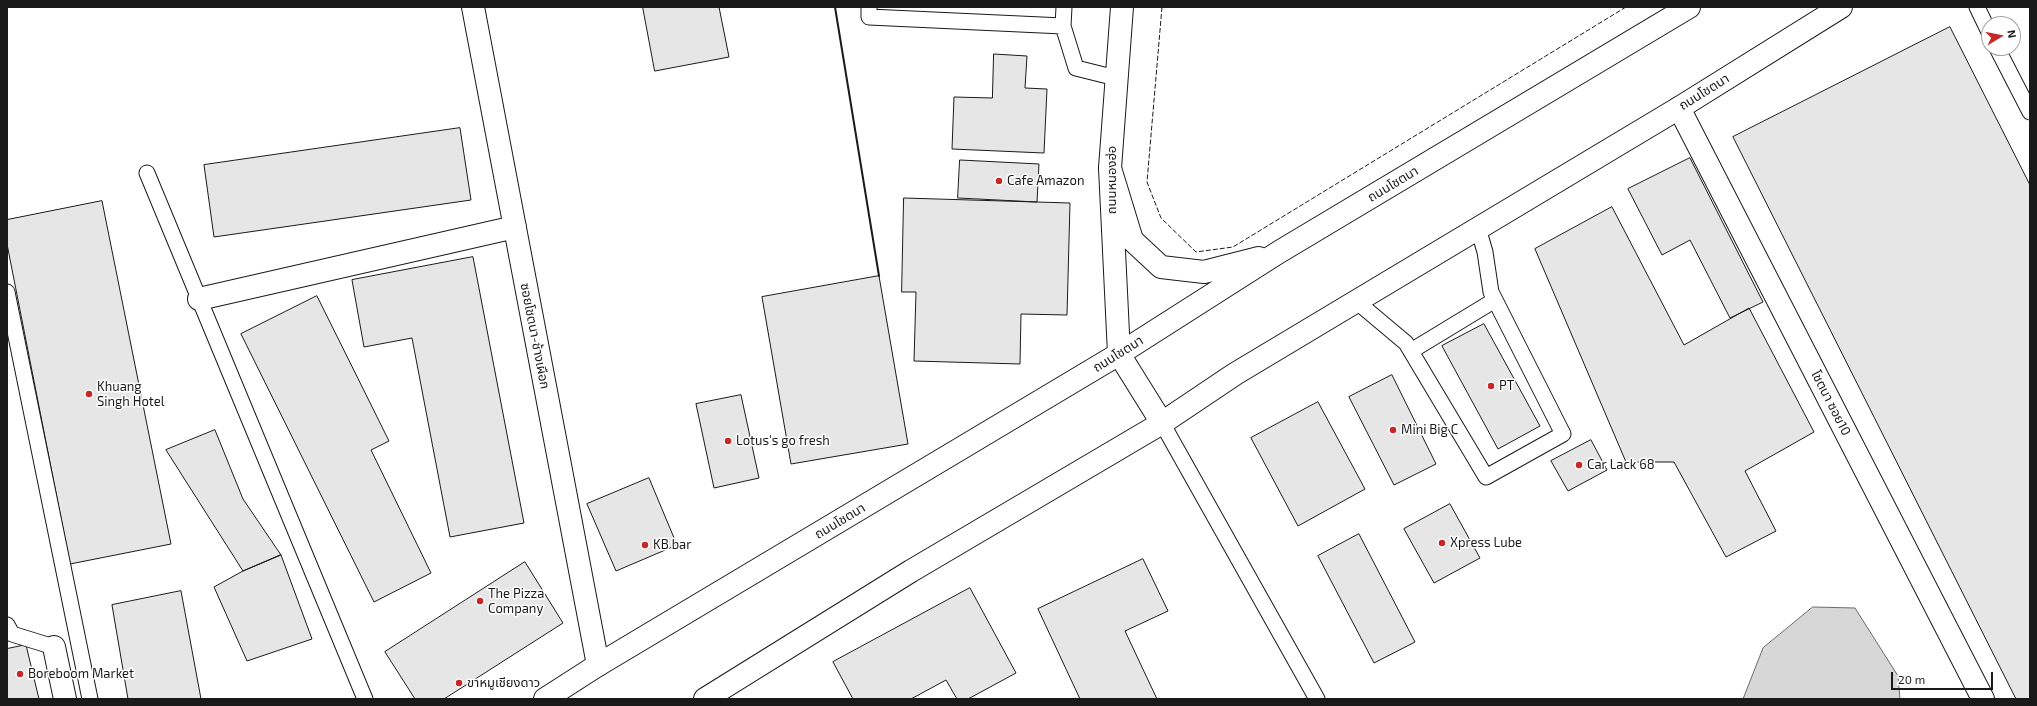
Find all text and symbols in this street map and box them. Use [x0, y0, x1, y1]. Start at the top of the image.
north arrow [1981, 16, 2021, 56]
text: N [2005, 29, 2019, 39]
street label: ถนนโชตนา [1676, 70, 1732, 114]
street label: ถนนหนองฮ่อ [1104, 146, 1120, 214]
street label: ถนนโชตนา [1365, 163, 1421, 205]
place label: Cafe Amazon [1007, 173, 1084, 189]
marker: Cafe Amazon [994, 176, 1004, 186]
street label: ซอยโชตนา-ช้างเผือก [517, 282, 553, 390]
street label: ถนนโชตนา [1090, 332, 1146, 376]
street label: โชตนา ซอย10 [1808, 368, 1854, 438]
place label: PT [1499, 378, 1514, 394]
place label: Khuang Singh Hotel [97, 379, 165, 410]
marker: PT [1486, 381, 1496, 391]
marker: Khuang Singh Hotel [84, 389, 94, 399]
place label: Mini Big C [1401, 422, 1458, 438]
marker: Mini Big C [1388, 425, 1398, 435]
place label: Lotus's go fresh [736, 433, 830, 449]
marker: Lotus's go fresh [723, 436, 733, 446]
place label: Car Lack 68 [1587, 457, 1655, 473]
marker: Car Lack 68 [1574, 460, 1584, 470]
street label: ถนนโชตนา [812, 500, 868, 542]
place label: Xpress Lube [1450, 535, 1522, 551]
place label: KB bar [653, 537, 691, 553]
marker: Xpress Lube [1437, 538, 1447, 548]
marker: KB bar [640, 540, 650, 550]
place label: The Pizza Company [488, 586, 544, 617]
marker: The Pizza Company [475, 596, 485, 606]
scale bar [1893, 664, 1995, 690]
place label: Boreboom Market [28, 666, 134, 682]
marker: Boreboom Market [15, 669, 25, 679]
text: 20 m [1898, 672, 1925, 686]
place label: ขาหมูเชียงดาว [467, 675, 540, 691]
marker: ขาหมูเชียงดาว [454, 678, 464, 688]

